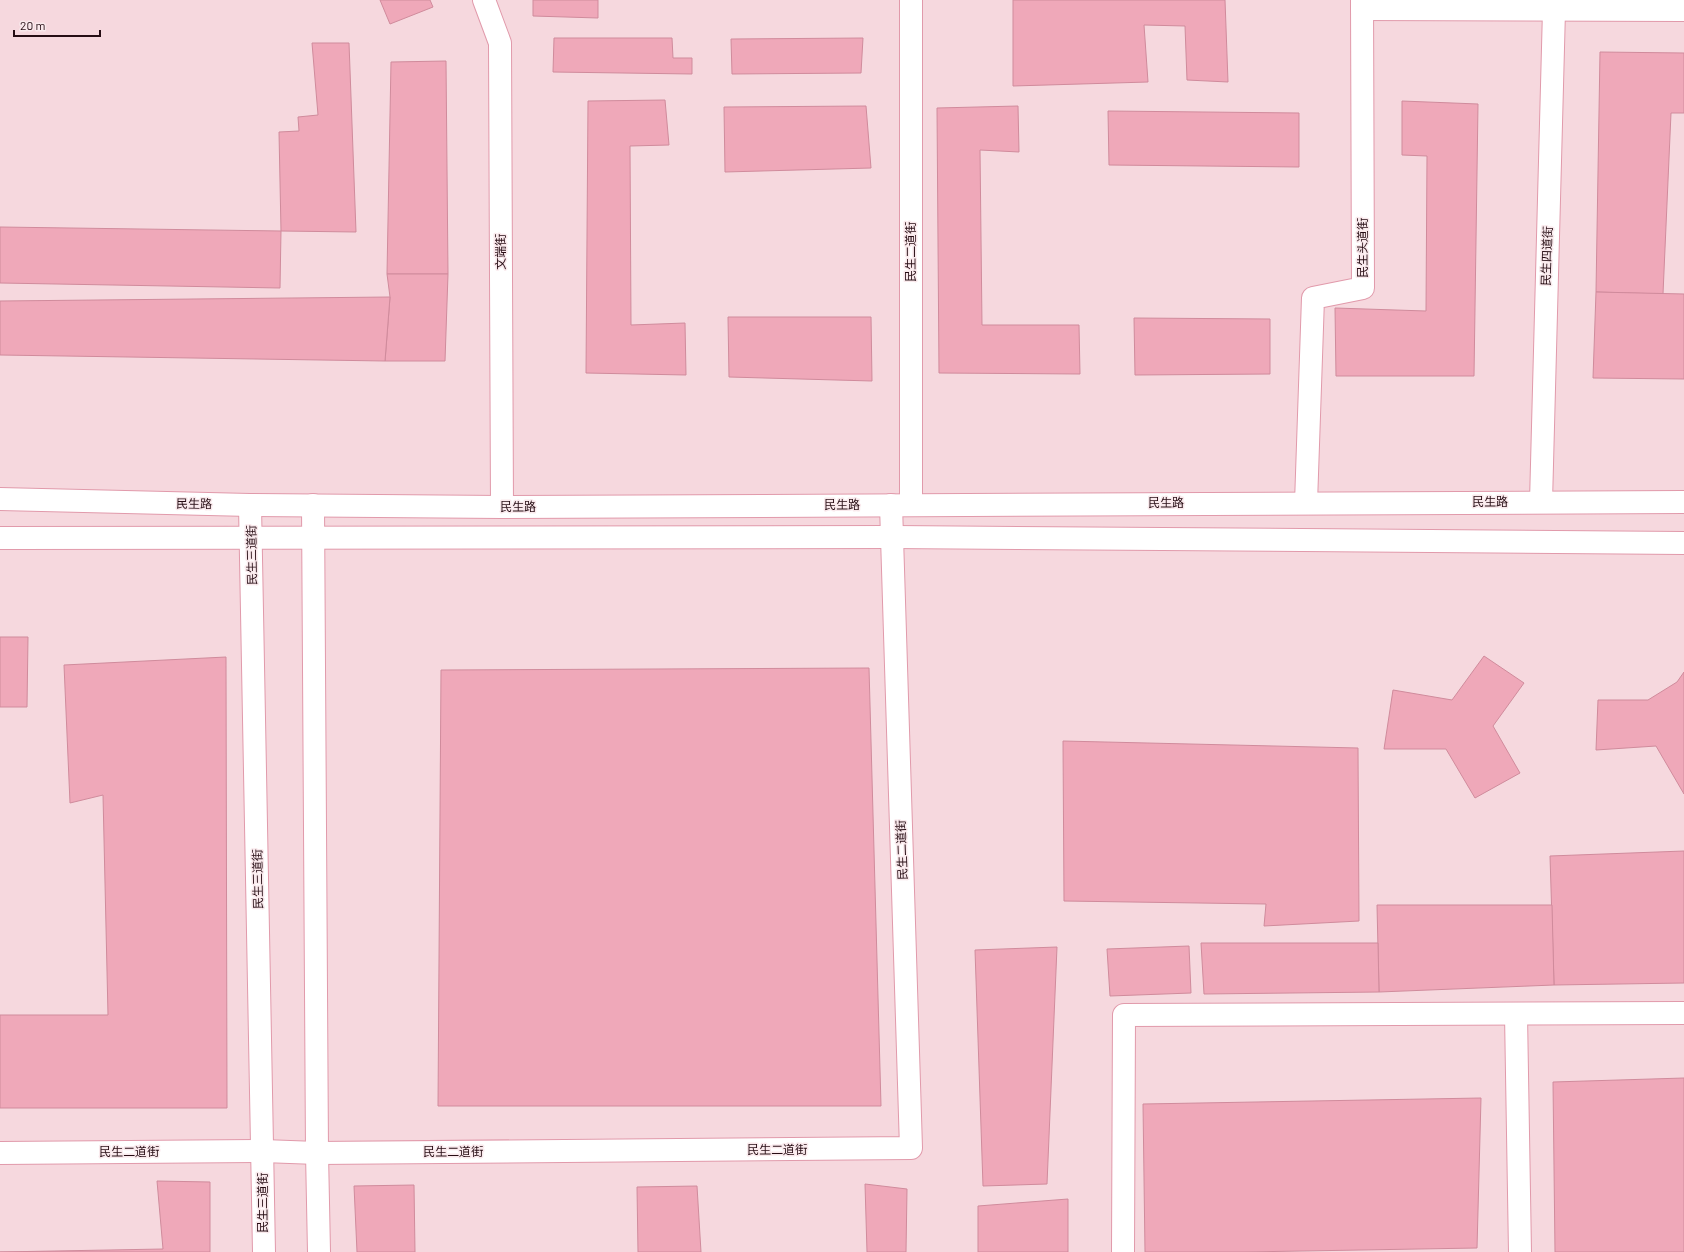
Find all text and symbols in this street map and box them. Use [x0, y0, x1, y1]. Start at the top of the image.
scale bar [14, 12, 100, 38]
text: 20 m [20, 18, 46, 32]
street label: 民生头道街 [1355, 218, 1369, 278]
street label: 民生二道街 [903, 222, 917, 282]
street label: 民生四道街 [1538, 226, 1554, 286]
street label: 文端街 [493, 234, 507, 270]
street label: 民生路 [1472, 494, 1508, 508]
street label: 民生路 [1148, 495, 1184, 509]
street label: 民生路 [176, 496, 212, 510]
street label: 民生路 [824, 497, 860, 511]
street label: 民生路 [500, 499, 536, 513]
street label: 民生三道街 [243, 525, 259, 585]
street label: 民生二道街 [893, 820, 909, 880]
street label: 民生三道街 [249, 849, 265, 909]
street label: 民生二道街 [747, 1142, 807, 1156]
street label: 民生二道街 [99, 1144, 159, 1158]
street label: 民生二道街 [423, 1144, 483, 1158]
street label: 民生三道街 [255, 1173, 269, 1233]

